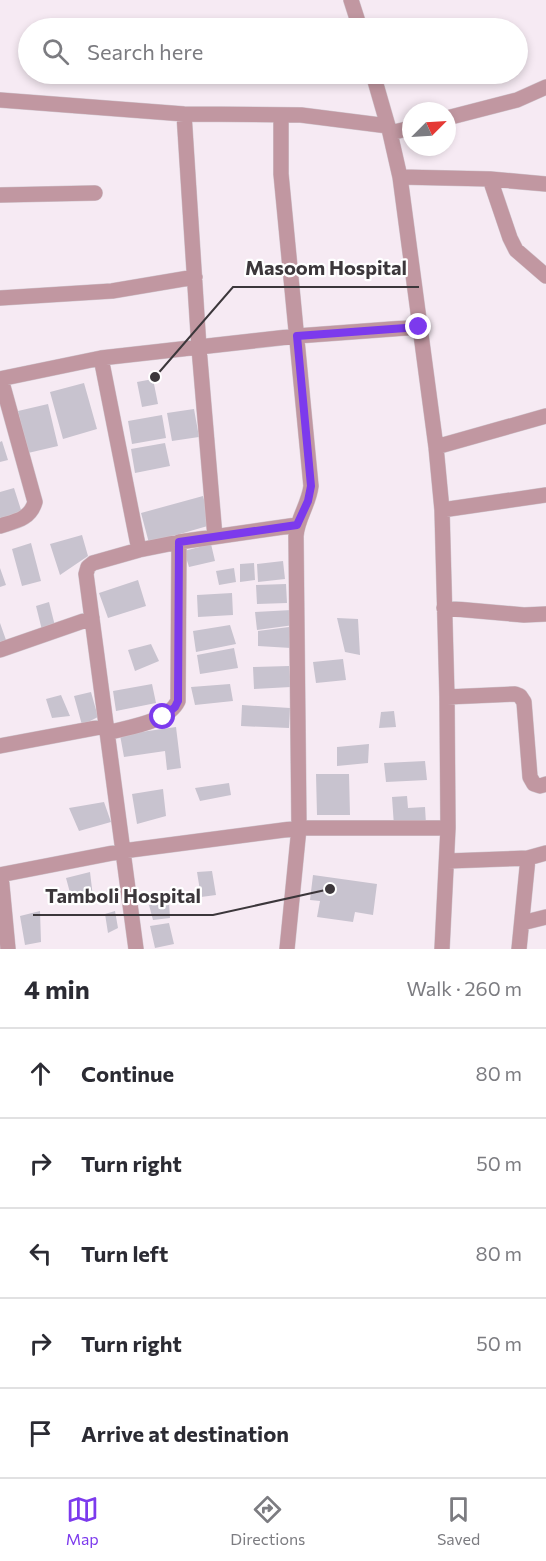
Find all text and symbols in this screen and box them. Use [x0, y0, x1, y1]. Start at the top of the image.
search box [18, 18, 528, 84]
icon: search [39, 35, 72, 68]
text: Search here [87, 38, 203, 65]
north arrow [402, 102, 456, 156]
callout: Masoom Hospital [233, 249, 419, 287]
text: Masoom Hospital [245, 255, 407, 279]
route end [405, 313, 431, 339]
route start [149, 703, 175, 729]
callout: Tamboli Hospital [33, 877, 213, 915]
text: Tamboli Hospital [45, 883, 201, 907]
text: 4 min [24, 973, 90, 1004]
text: Walk · 260 m [406, 976, 522, 1000]
icon: ahead [24, 1057, 57, 1090]
text: Continue [81, 1060, 174, 1087]
text: 80 m [476, 1061, 522, 1085]
icon: right [24, 1147, 57, 1180]
text: Turn right [81, 1150, 182, 1177]
text: 50 m [476, 1151, 522, 1175]
icon: left [24, 1237, 57, 1270]
text: Turn left [81, 1240, 168, 1267]
text: 80 m [476, 1241, 522, 1265]
icon: right [24, 1327, 57, 1360]
text: Turn right [81, 1330, 182, 1357]
text: 50 m [476, 1331, 522, 1355]
icon: arrive [24, 1417, 57, 1450]
text: Arrive at destination [81, 1420, 289, 1447]
tab: Map [66, 1493, 99, 1548]
tab: Directions [230, 1493, 305, 1548]
tab: Saved [437, 1493, 480, 1548]

